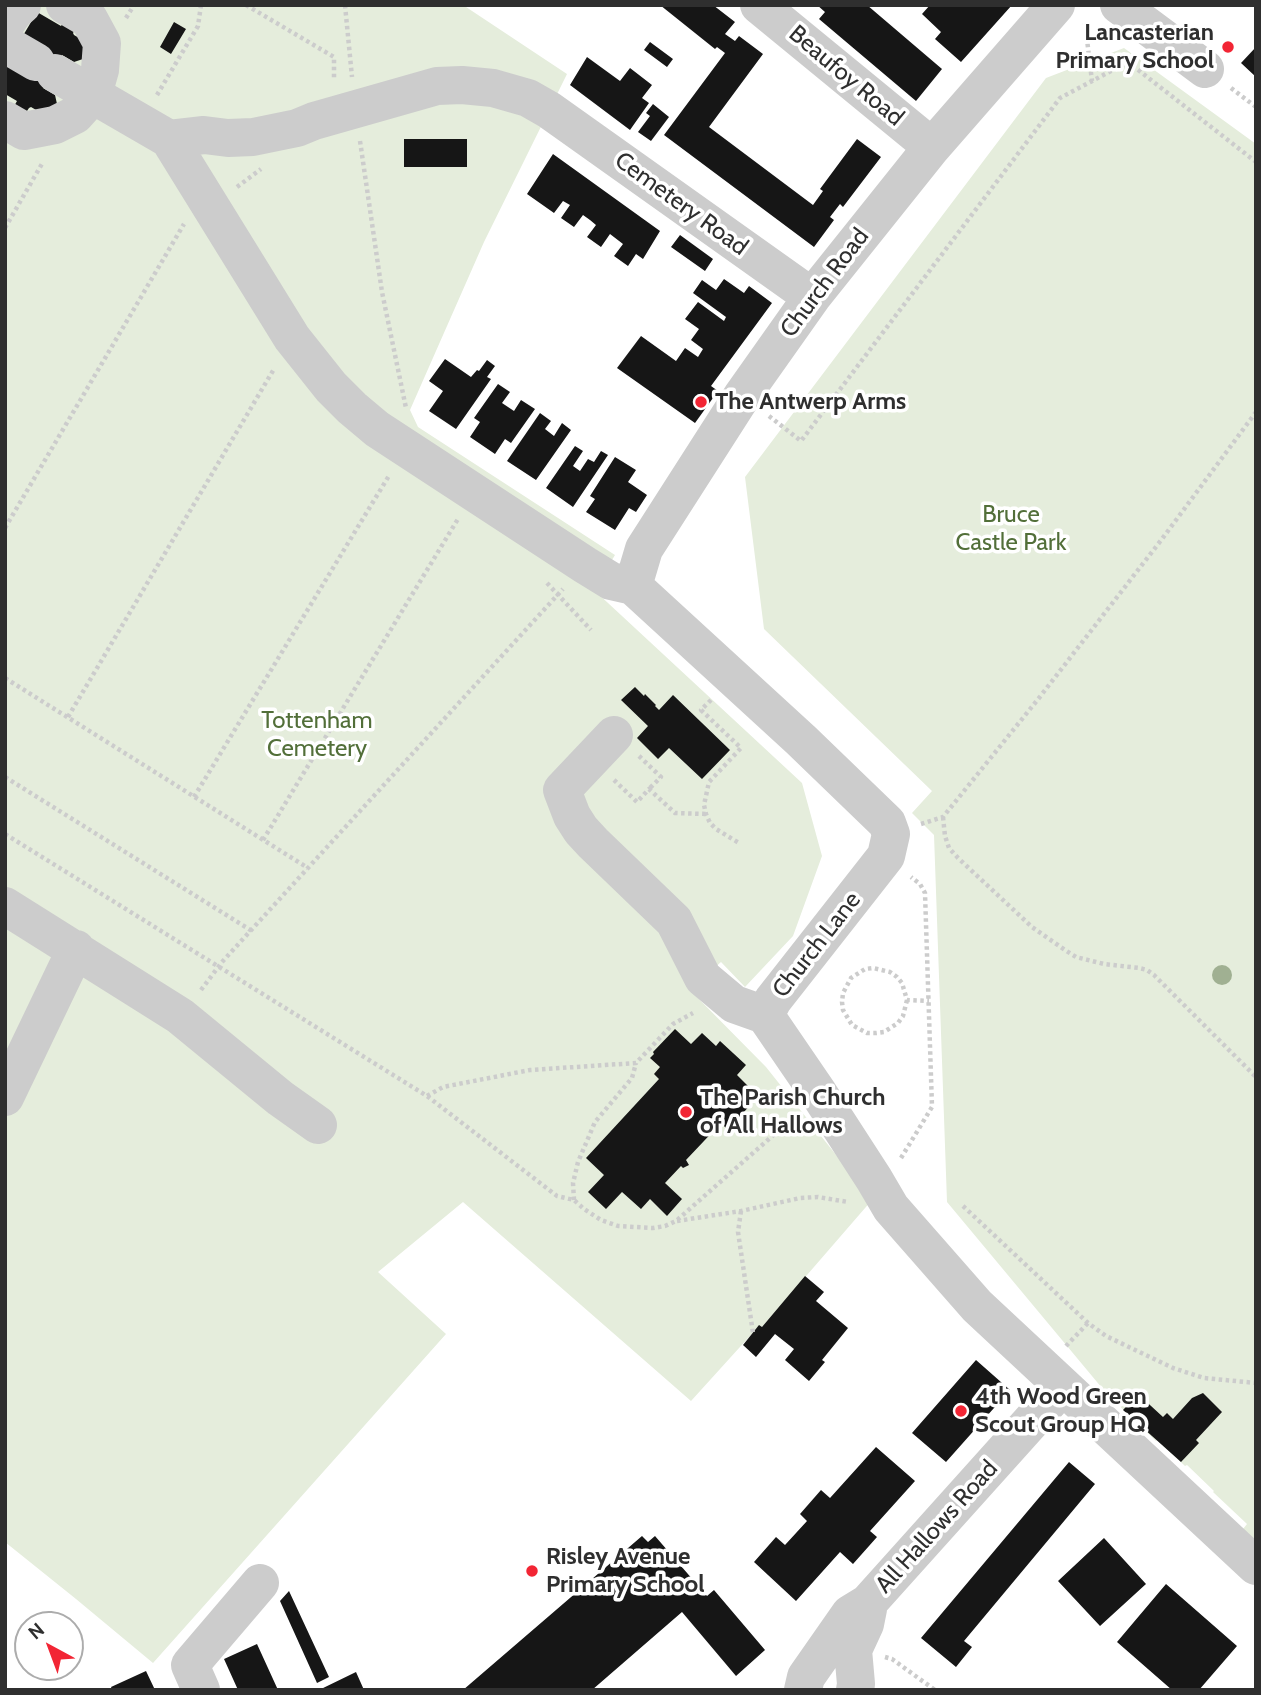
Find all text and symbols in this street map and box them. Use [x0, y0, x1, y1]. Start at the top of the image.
place label: Lancasterian Primary School [1055, 19, 1214, 75]
street label: Beaufoy Road [783, 20, 909, 132]
marker: Lancasterian Primary School [1220, 39, 1236, 55]
street label: Cemetery Road [609, 146, 753, 262]
street label: Church Road [775, 223, 875, 343]
place label: The Antwerp Arms [715, 388, 906, 416]
marker: The Antwerp Arms [693, 394, 709, 410]
park label: Bruce Castle Park [956, 501, 1066, 557]
park label: Tottenham Cemetery [261, 707, 373, 763]
street label: Church Lane [767, 886, 867, 1004]
place label: The Parish Church of All Hallows [700, 1084, 885, 1140]
marker: The Parish Church of All Hallows [678, 1104, 694, 1120]
place label: 4th Wood Green Scout Group HQ [975, 1383, 1147, 1439]
marker: 4th Wood Green Scout Group HQ [953, 1403, 969, 1419]
street label: All Hallows Road [870, 1455, 1004, 1599]
place label: Risley Avenue Primary School [546, 1543, 705, 1599]
marker: Risley Avenue Primary School [524, 1563, 540, 1579]
north arrow [14, 1611, 84, 1681]
text: N [24, 1618, 49, 1644]

